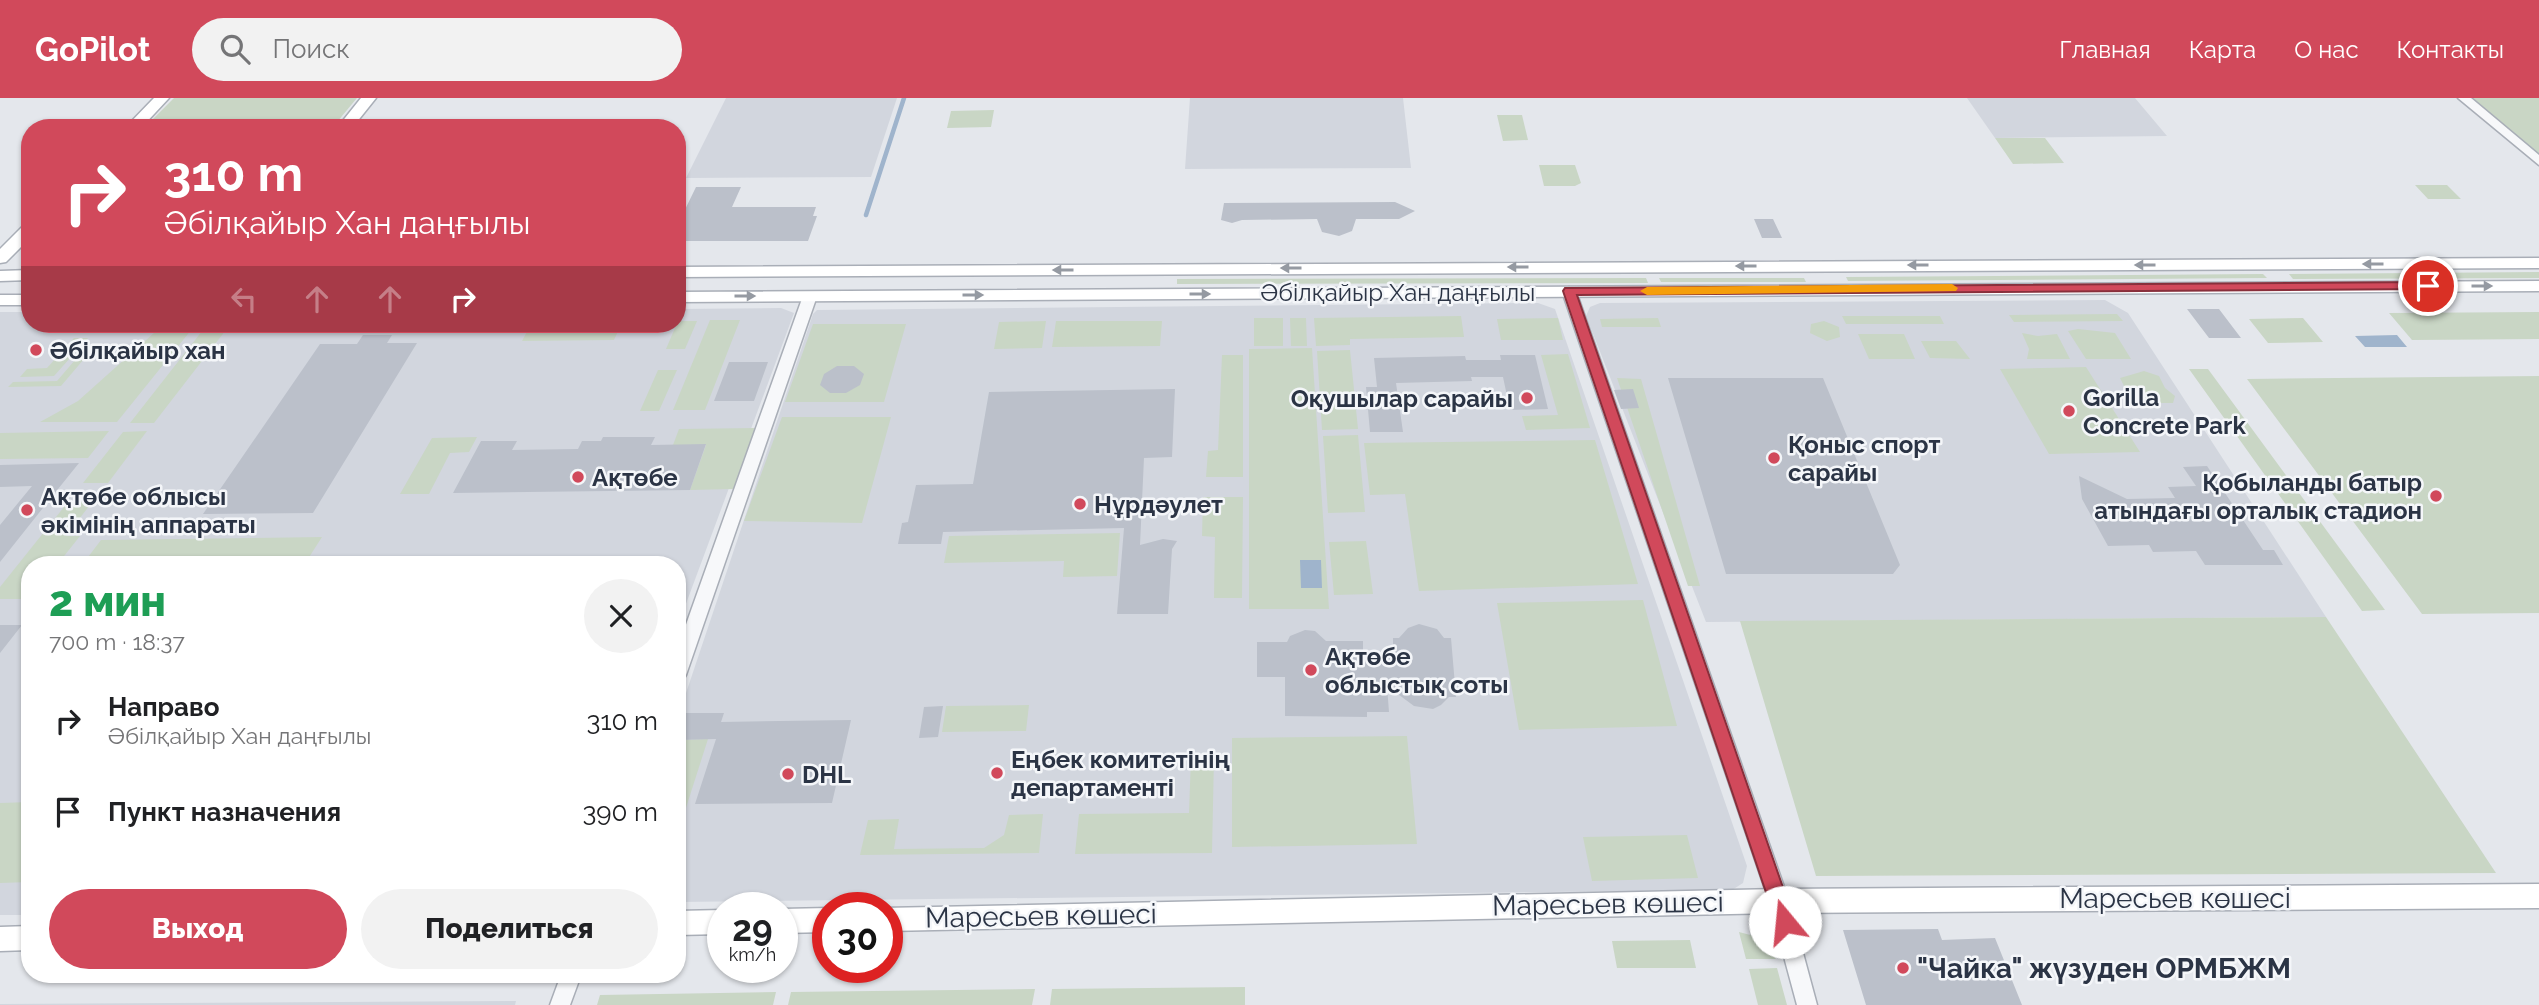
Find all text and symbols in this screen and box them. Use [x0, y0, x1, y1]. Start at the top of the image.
search box [192, 18, 682, 81]
text: GoPilot [35, 30, 150, 69]
icon: search [216, 30, 254, 68]
text: Поиск [272, 34, 350, 64]
text: Главная [2059, 35, 2151, 64]
text: Карта [2189, 35, 2256, 64]
text: О нас [2294, 35, 2359, 64]
text: Контакты [2397, 35, 2504, 64]
text: 310 m [164, 145, 303, 202]
icon: right [49, 147, 140, 238]
text: Әбілқайыр Хан даңғылы [164, 204, 530, 241]
pin [2398, 256, 2458, 316]
one-way arrow [2362, 258, 2384, 270]
one-way arrow [1907, 259, 1929, 271]
one-way arrow [2134, 259, 2156, 271]
one-way arrow [1735, 260, 1757, 272]
one-way arrow [1507, 261, 1529, 273]
one-way arrow [1280, 262, 1302, 274]
one-way arrow [1052, 264, 1074, 276]
icon: arrive [2409, 267, 2447, 305]
street label: Әбілқайыр Хан даңғылы [1261, 278, 1535, 307]
icon: left [225, 280, 263, 318]
icon: ahead [298, 280, 336, 318]
icon: ahead [371, 280, 409, 318]
icon: right [444, 280, 482, 318]
one-way arrow [2471, 280, 2493, 292]
one-way arrow [1190, 288, 1212, 300]
one-way arrow [962, 289, 984, 301]
one-way arrow [735, 290, 757, 302]
place label: Әбілқайыр хан [50, 336, 226, 365]
marker: Әбілқайыр хан [28, 342, 44, 358]
place label: Gorilla Concrete Park [2083, 383, 2246, 440]
place label: Оқушылар сарайы [1291, 384, 1513, 413]
marker: Оқушылар сарайы [1519, 390, 1535, 406]
marker: Gorilla Concrete Park [2061, 403, 2077, 419]
place label: Қоныс спорт сарайы [1788, 430, 1940, 487]
marker: Қоныс спорт сарайы [1766, 450, 1782, 466]
place label: Ақтөбе [592, 463, 678, 492]
place label: Қобыланды батыр атындағы орталық стадион [2094, 468, 2422, 525]
marker: Ақтөбе [570, 469, 586, 485]
place label: Ақтөбе облысы әкімінің аппараты [41, 482, 256, 539]
marker: Қобыланды батыр атындағы орталық стадион [2428, 488, 2444, 504]
place label: Нұрдәулет [1094, 490, 1223, 519]
marker: Нұрдәулет [1072, 496, 1088, 512]
marker: Ақтөбе облысы әкімінің аппараты [19, 502, 35, 518]
text: 2 мин [49, 577, 166, 626]
button: close [584, 579, 658, 653]
text: 700 m · 18:37 [49, 628, 185, 655]
place label: Ақтөбе облыстық соты [1325, 642, 1508, 699]
marker: Ақтөбе облыстық соты [1303, 662, 1319, 678]
text: Направо [108, 692, 219, 722]
icon: right [49, 702, 87, 740]
text: 310 m [587, 706, 658, 736]
text: Әбілқайыр Хан даңғылы [108, 722, 371, 749]
place label: Еңбек комитетінің департаменті [1011, 745, 1230, 802]
place label: DHL [802, 760, 851, 789]
marker: Еңбек комитетінің департаменті [989, 765, 1005, 781]
marker: DHL [780, 766, 796, 782]
icon: arrive [49, 793, 87, 831]
text: Пункт назначения [108, 797, 341, 827]
text: 390 m [582, 797, 658, 827]
street label: Маресьев көшесі [2059, 882, 2291, 915]
street label: Маресьев көшесі [1492, 885, 1724, 923]
position arrow [1748, 885, 1822, 959]
button: Выход [49, 889, 347, 969]
button: Поделиться [361, 889, 658, 969]
speed limit sign: 30 [812, 892, 903, 983]
street label: Маресьев көшесі [925, 897, 1157, 935]
text: 29 [732, 908, 773, 949]
text: km/h [729, 944, 776, 965]
place label: "Чайка" жүзуден ОРМБЖМ [1917, 952, 2291, 985]
marker: "Чайка" жүзуден ОРМБЖМ [1895, 960, 1911, 976]

